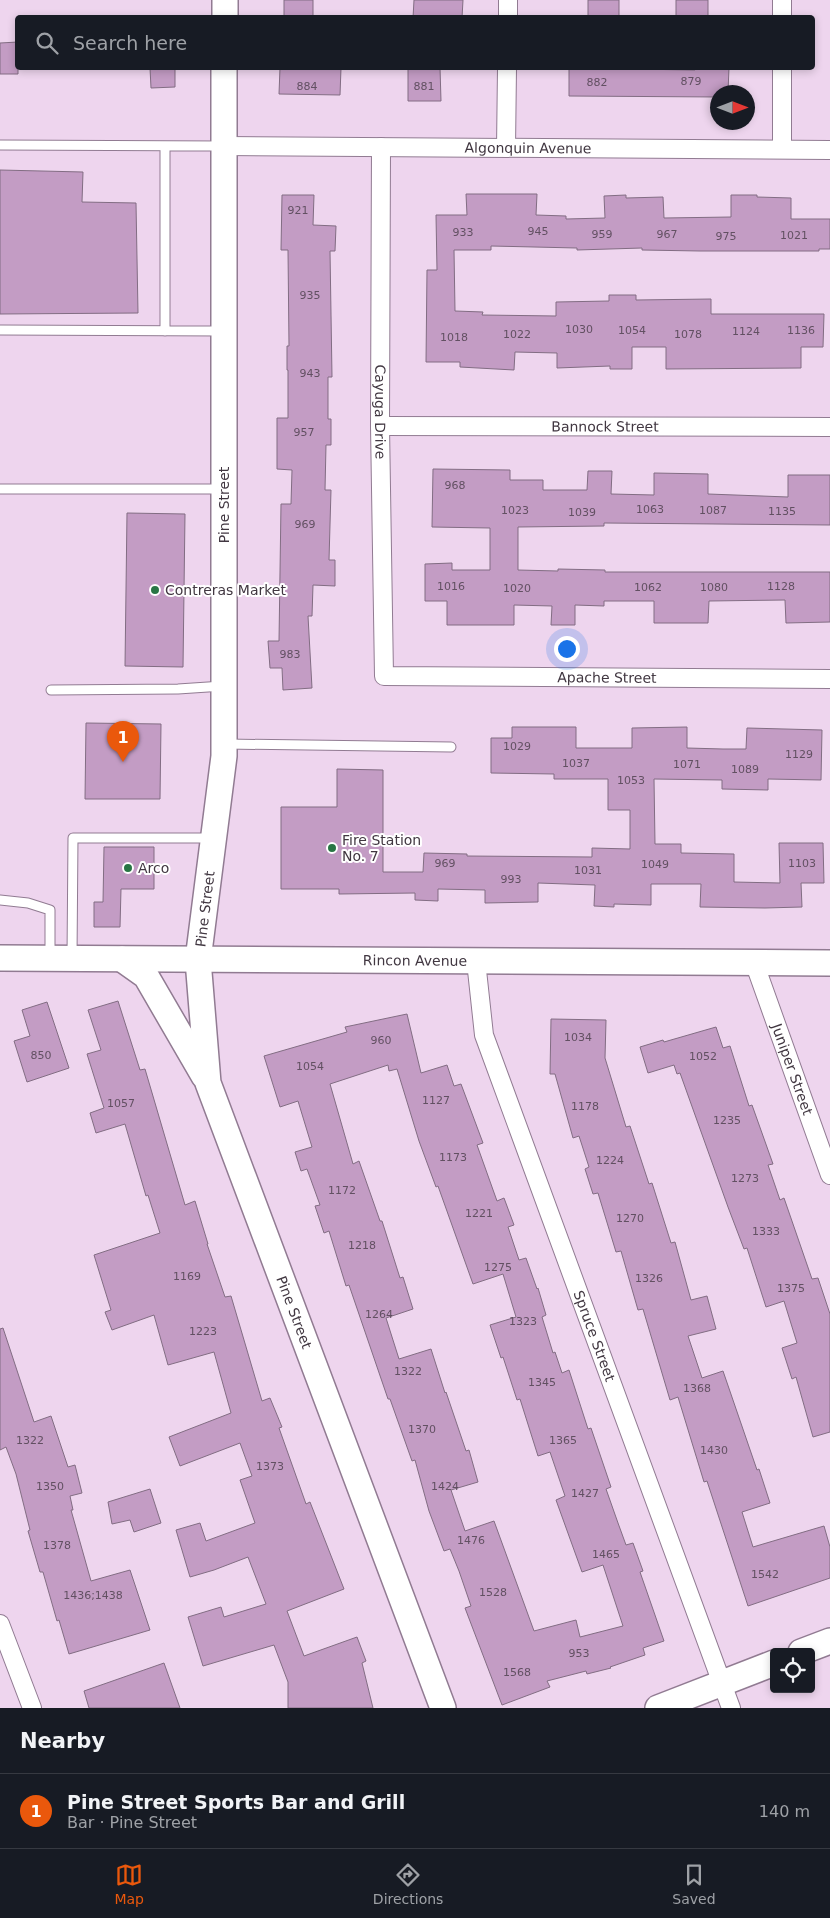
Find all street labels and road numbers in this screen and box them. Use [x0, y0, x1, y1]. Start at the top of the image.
street label: Algonquin Avenue [465, 140, 591, 156]
street label: Cayuga Drive [372, 365, 389, 460]
street label: Bannock Street [551, 418, 659, 435]
street label: Pine Street [216, 466, 232, 543]
street label: Apache Street [557, 669, 657, 686]
street label: Pine Street [192, 870, 218, 948]
street label: Rincon Avenue [363, 952, 467, 969]
street label: Juniper Street [768, 1020, 816, 1118]
street label: Pine Street [273, 1274, 315, 1351]
street label: Spruce Street [570, 1288, 619, 1384]

